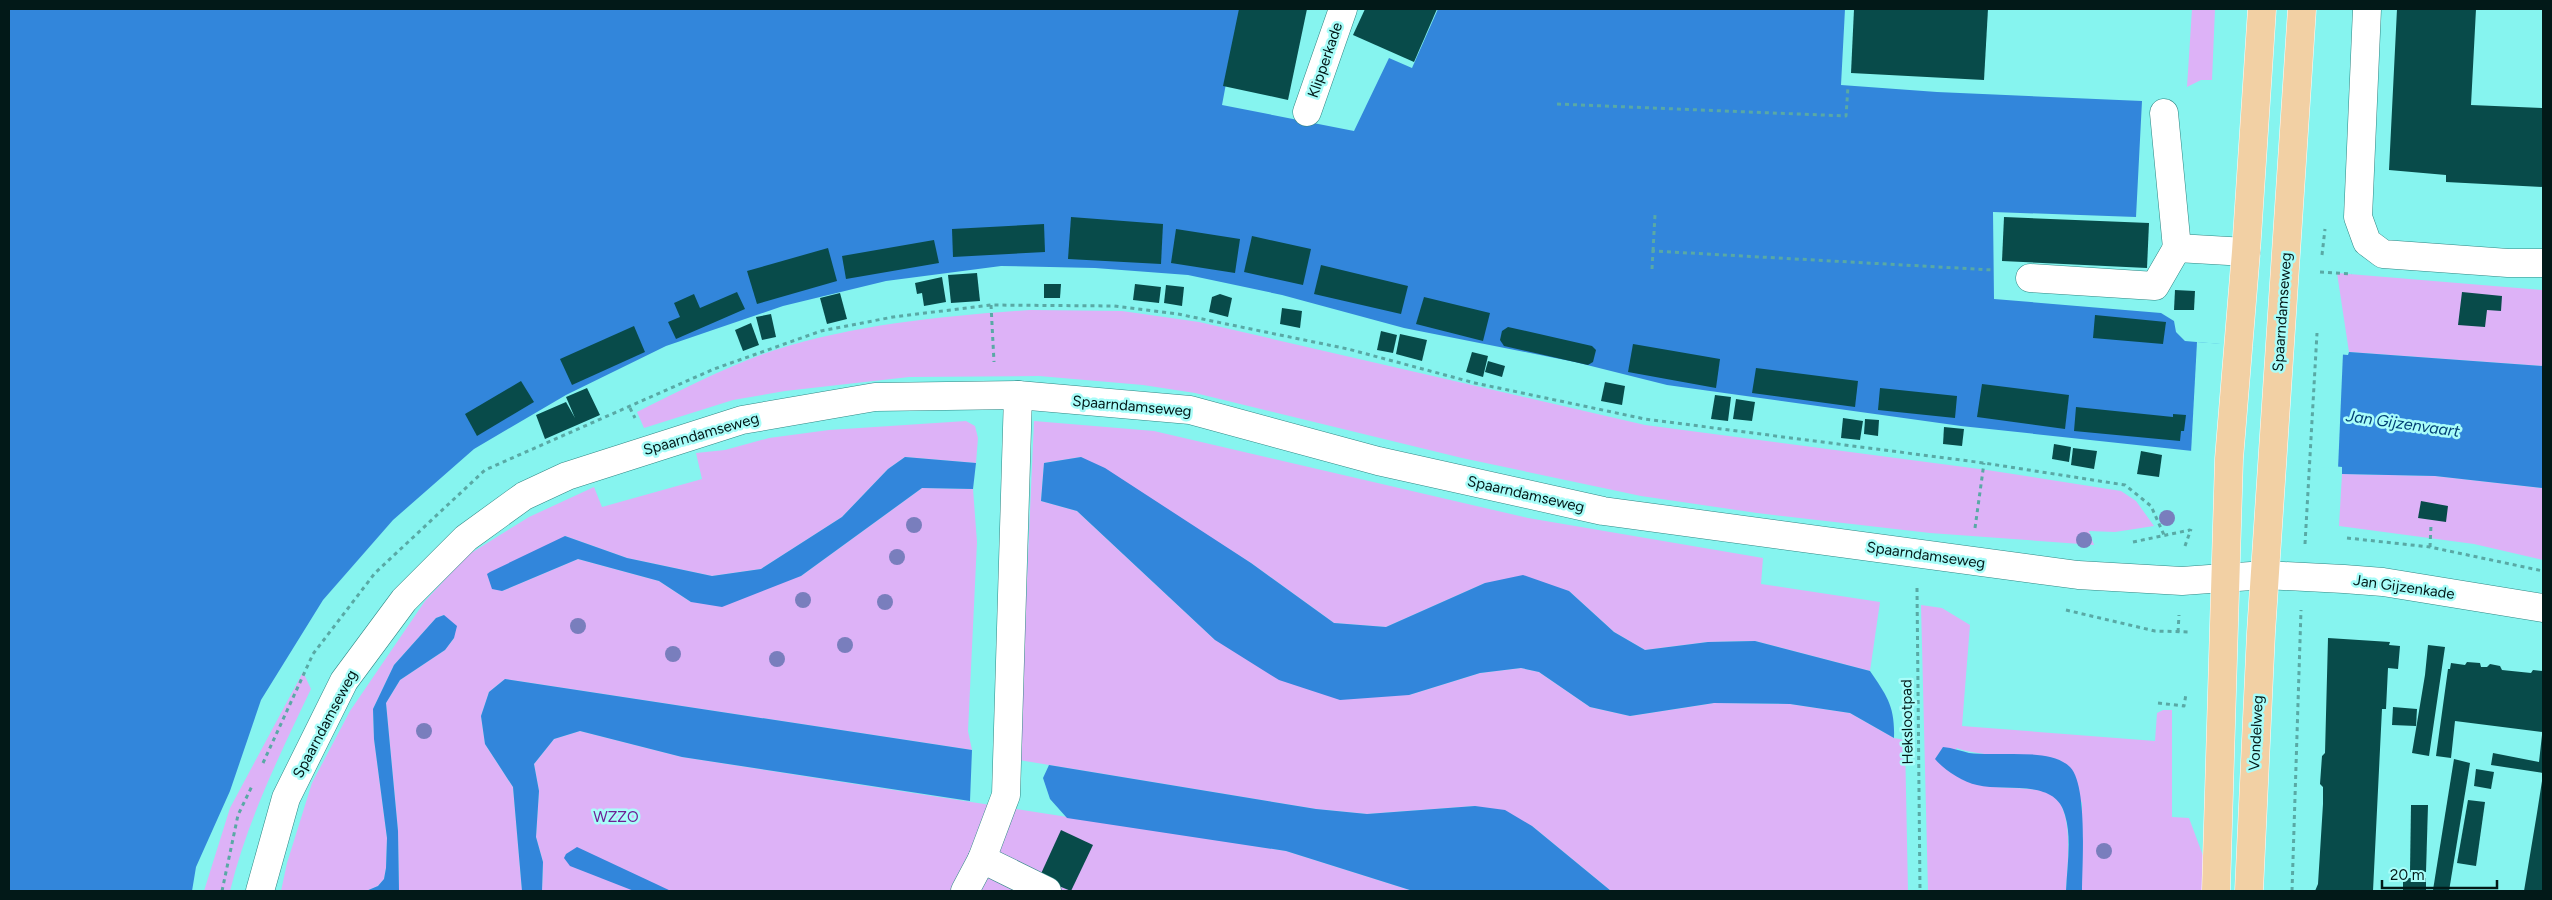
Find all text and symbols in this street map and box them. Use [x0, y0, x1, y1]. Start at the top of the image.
street label: Klipperkade [1304, 20, 1346, 100]
street label: Spaarndamseweg [2269, 252, 2295, 372]
street label: Spaarndamseweg [1072, 392, 1192, 420]
water label: Jan Gijzenvaart [2344, 406, 2462, 441]
street label: Spaarndamseweg [641, 409, 761, 459]
street label: Spaarndamseweg [1466, 472, 1586, 516]
street label: Spaarndamseweg [1866, 538, 1986, 572]
street label: Jan Gijzenkade [2352, 571, 2456, 603]
street label: Spaarndamseweg [289, 667, 361, 781]
street label: Hekslootpad [1897, 679, 1917, 765]
street label: Vondelweg [2245, 695, 2267, 771]
park label: WZZO [593, 808, 639, 826]
scale bar [2382, 858, 2497, 890]
text: 20 m [2390, 866, 2424, 884]

